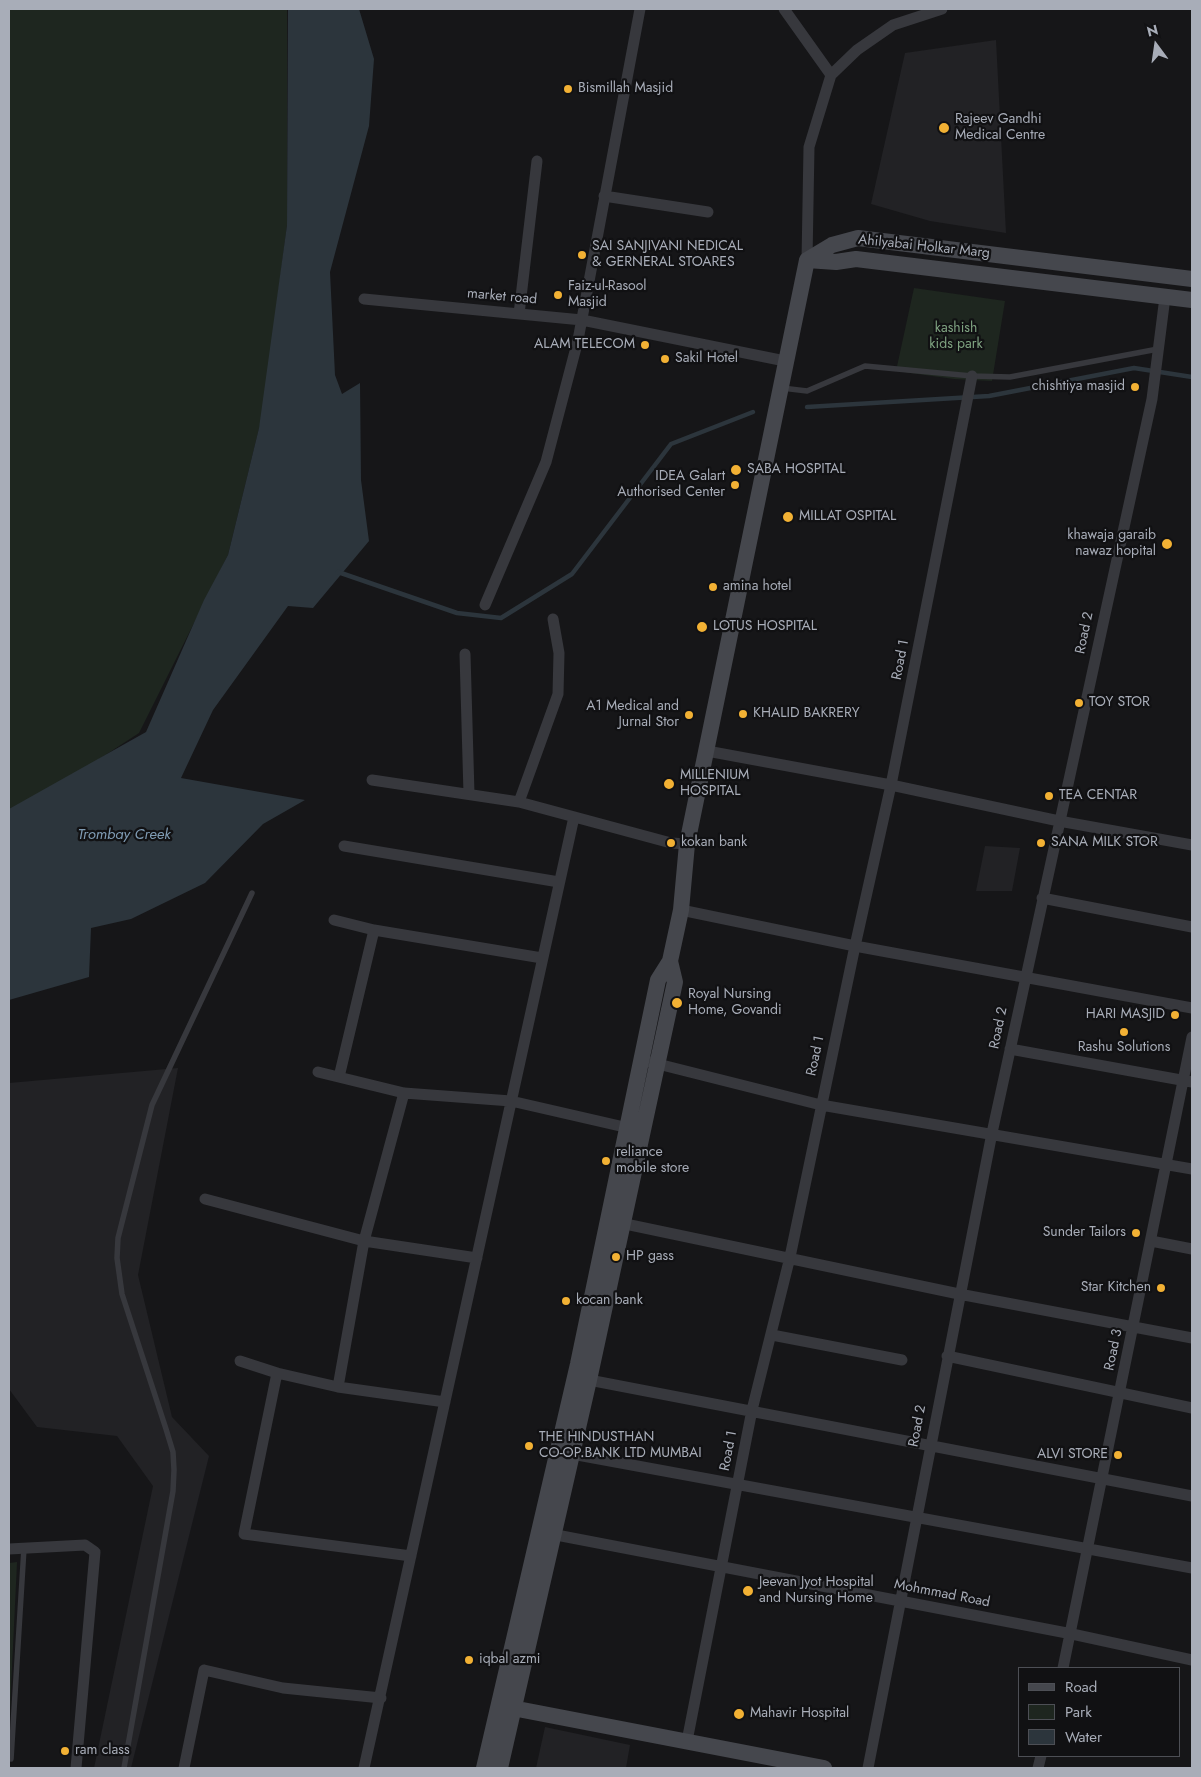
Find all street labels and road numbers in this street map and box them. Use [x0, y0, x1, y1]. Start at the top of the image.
street label: Ahilyabai Holkar Marg [857, 232, 991, 262]
street label: market road [466, 286, 538, 308]
street label: Road 2 [1072, 611, 1098, 655]
street label: Road 1 [889, 638, 913, 682]
street label: Road 2 [986, 1006, 1012, 1050]
street label: Road 1 [804, 1034, 828, 1078]
street label: Road 3 [1101, 1328, 1127, 1372]
street label: Road 2 [906, 1404, 930, 1448]
street label: Road 1 [717, 1429, 741, 1473]
street label: Mohmmad Road [893, 1576, 991, 1612]

